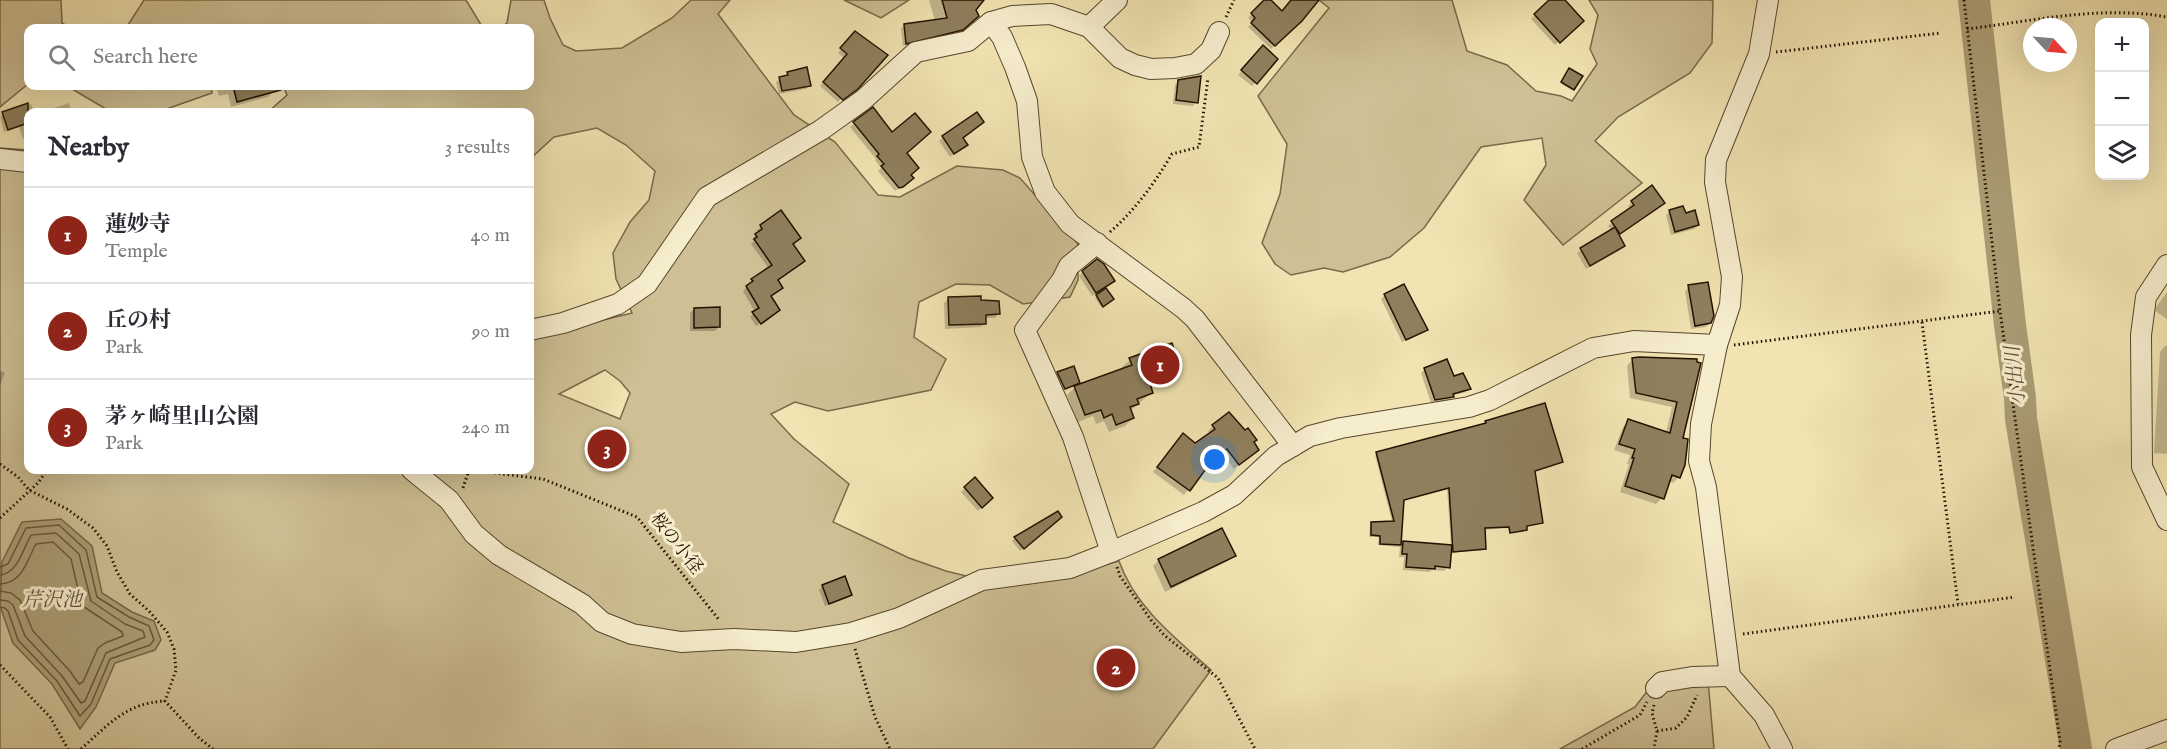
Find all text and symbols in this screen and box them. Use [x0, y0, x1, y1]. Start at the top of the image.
north arrow [2023, 18, 2077, 72]
map controls [2095, 18, 2149, 180]
button: + [2095, 18, 2149, 72]
search box [24, 24, 534, 90]
icon: search [45, 41, 78, 74]
text: Search here [93, 43, 198, 71]
button: − [2095, 72, 2149, 126]
button: layers [2095, 126, 2149, 180]
text: Nearby [48, 131, 129, 164]
text: 3 results [445, 135, 510, 160]
text: 蓮妙寺 [105, 211, 171, 239]
text: 1 [64, 223, 71, 248]
text: 40 m [471, 223, 510, 248]
text: Temple [105, 239, 168, 264]
text: 丘の村 [105, 307, 171, 335]
text: 2 [63, 319, 72, 344]
text: 90 m [472, 319, 510, 344]
text: Park [105, 335, 143, 360]
pin: 1 [1140, 342, 1180, 388]
water label: 小出川 [2000, 343, 2032, 407]
text: 茅ヶ崎里山公園 [105, 403, 259, 431]
text: 3 [64, 415, 71, 440]
text: 240 m [461, 415, 510, 440]
pin: 3 [588, 426, 626, 472]
text: Park [105, 431, 143, 456]
your location [1200, 445, 1229, 474]
street label: 桜の小径 [645, 509, 707, 579]
water label: 芹沢池 [22, 588, 84, 613]
pin: 2 [1096, 646, 1136, 690]

